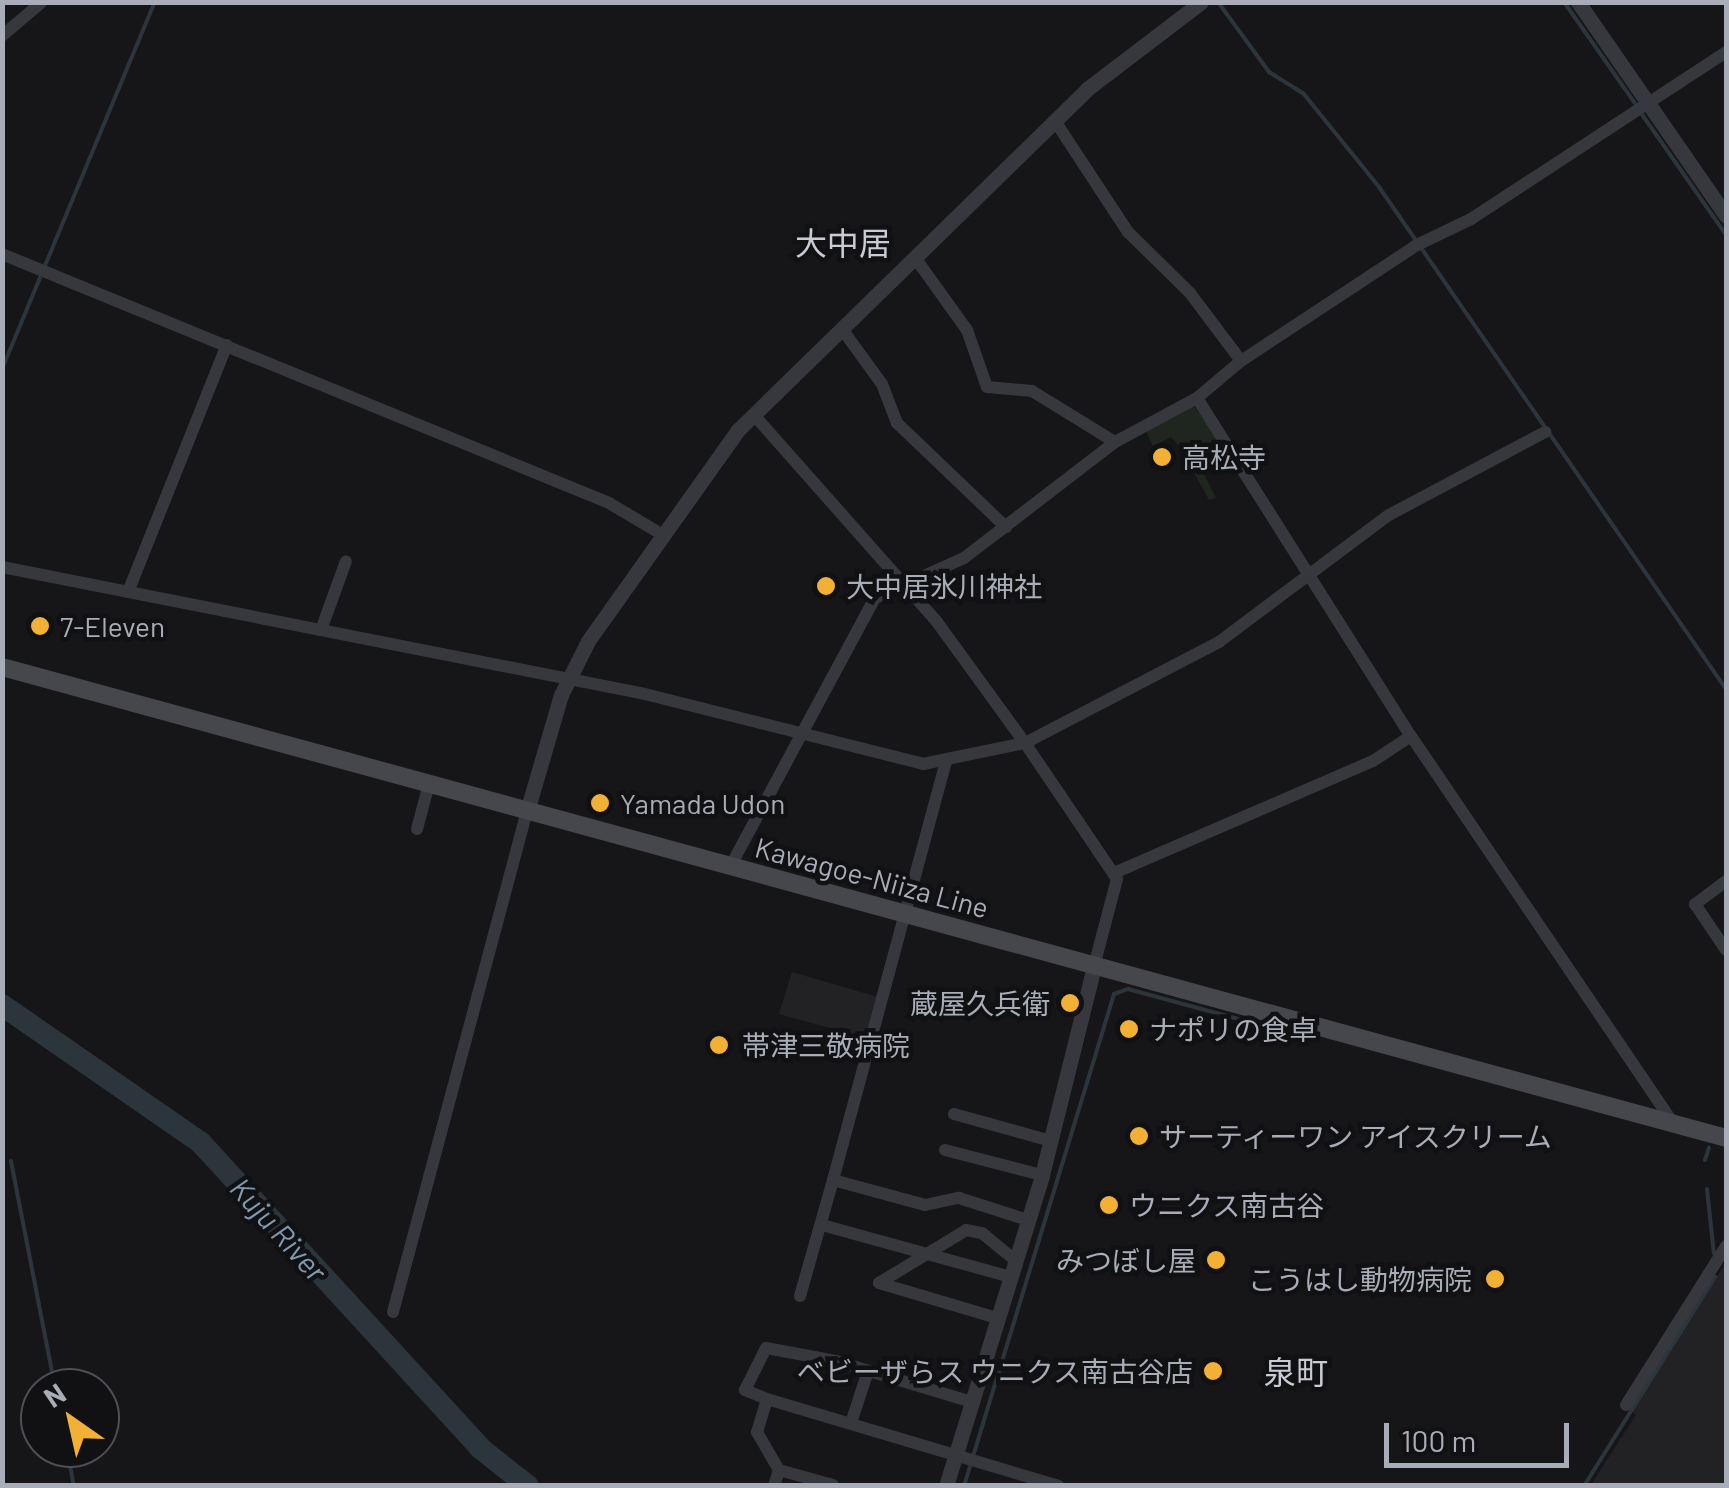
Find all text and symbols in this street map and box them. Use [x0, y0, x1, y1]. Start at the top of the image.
district label: 大中居 [795, 223, 891, 261]
place label: 高松寺 [1182, 440, 1266, 474]
marker: 高松寺 [1151, 446, 1173, 468]
place label: 大中居氷川神社 [846, 569, 1042, 603]
marker: 大中居氷川神社 [815, 575, 837, 597]
place label: 7-Eleven [60, 609, 165, 643]
marker: 7-Eleven [29, 615, 51, 637]
place label: Yamada Udon [620, 786, 785, 820]
marker: Yamada Udon [589, 792, 611, 814]
street label: Kawagoe-Niiza Line [752, 830, 992, 924]
place label: 蔵屋久兵衛 [910, 986, 1050, 1020]
marker: 蔵屋久兵衛 [1059, 992, 1081, 1014]
place label: ナポリの食卓 [1149, 1012, 1317, 1046]
marker: ナポリの食卓 [1118, 1018, 1140, 1040]
place label: 帯津三敬病院 [742, 1028, 910, 1062]
marker: 帯津三敬病院 [706, 1032, 732, 1058]
place label: サーティーワン アイスクリーム [1159, 1119, 1557, 1153]
marker: サーティーワン アイスクリーム [1128, 1125, 1150, 1147]
water label: Kuju River [223, 1170, 335, 1288]
place label: ウニクス南古谷 [1129, 1188, 1325, 1222]
marker: ウニクス南古谷 [1098, 1194, 1120, 1216]
place label: みつぼし屋 [1056, 1243, 1196, 1277]
marker: みつぼし屋 [1205, 1249, 1227, 1271]
place label: こうはし動物病院 [1248, 1262, 1472, 1296]
marker: こうはし動物病院 [1482, 1266, 1508, 1292]
district label: 泉町 [1264, 1352, 1328, 1390]
place label: ベビーザらス ウニクス南古谷店 [795, 1354, 1193, 1388]
marker: ベビーザらス ウニクス南古谷店 [1202, 1360, 1224, 1382]
north arrow [20, 1368, 120, 1468]
text: N [37, 1375, 72, 1414]
scale bar [1389, 1403, 1574, 1465]
text: 100 m [1401, 1422, 1476, 1458]

